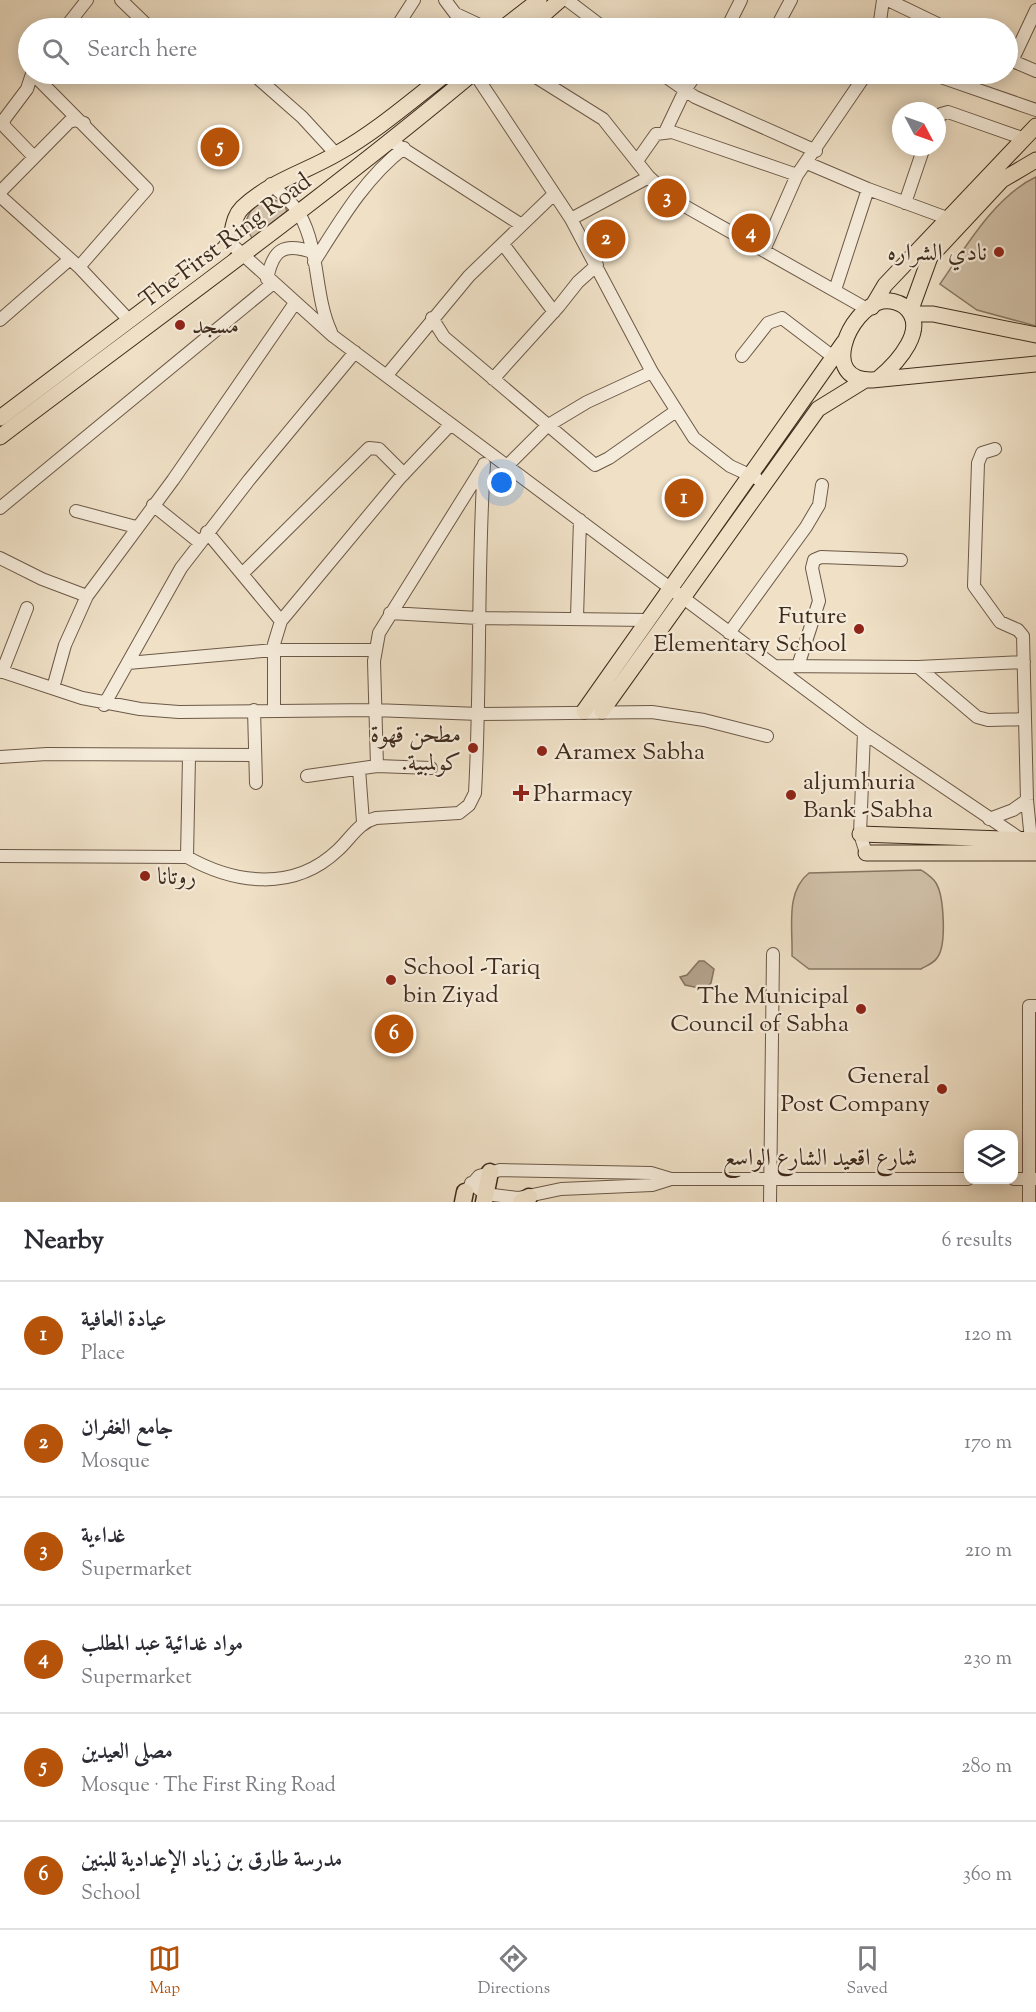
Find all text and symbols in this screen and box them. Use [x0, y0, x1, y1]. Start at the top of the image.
search box [18, 18, 1018, 84]
icon: search [39, 35, 72, 68]
text: Search here [87, 35, 197, 67]
north arrow [892, 102, 946, 156]
pin: 5 [200, 124, 240, 170]
street label: The First Ring Road [133, 165, 320, 318]
pin: 3 [648, 176, 686, 220]
pin: 4 [732, 210, 771, 256]
pin: 2 [586, 216, 626, 262]
place label: نادي الشراره [887, 237, 987, 271]
marker: نادي الشراره [992, 245, 1006, 259]
place label: مسجد [192, 310, 239, 344]
marker: مسجد [173, 318, 187, 332]
your location [487, 468, 516, 497]
pin: 1 [664, 476, 704, 520]
place label: Future Elementary School [653, 600, 847, 662]
marker: Future Elementary School [852, 622, 866, 636]
place label: مطحن قهوة .كولمبية [370, 719, 461, 781]
place label: Aramex Sabha [554, 736, 705, 770]
marker: مطحن قهوة .كولمبية [466, 741, 480, 755]
marker: Aramex Sabha [535, 744, 549, 758]
place label: aljumhuria Bank -Sabha [803, 766, 933, 828]
place label: Pharmacy [533, 778, 633, 812]
marker: Pharmacy [514, 786, 528, 800]
marker: aljumhuria Bank -Sabha [784, 788, 798, 802]
place label: روتانا [157, 861, 196, 895]
marker: روتانا [138, 869, 152, 883]
place label: School -Tariq bin Ziyad [403, 951, 541, 1013]
marker: School -Tariq bin Ziyad [384, 973, 398, 987]
place label: The Municipal Council of Sabha [670, 980, 849, 1042]
marker: The Municipal Council of Sabha [854, 1002, 868, 1016]
pin: 6 [374, 1012, 414, 1056]
place label: General Post Company [780, 1060, 930, 1122]
marker: General Post Company [935, 1082, 949, 1096]
map controls [964, 1130, 1018, 1184]
button: layers [964, 1130, 1018, 1184]
street label: شارع اقعيد الشارع الواسع [723, 1142, 917, 1179]
text: Nearby [24, 1223, 104, 1260]
text: 6 results [942, 1227, 1012, 1256]
text: عيادة العافية [81, 1305, 167, 1337]
text: 1 [40, 1321, 47, 1350]
text: 120 m [964, 1321, 1012, 1350]
text: Place [81, 1340, 125, 1369]
text: جامع الغفران [81, 1413, 173, 1445]
text: 2 [39, 1429, 48, 1458]
text: 170 m [964, 1429, 1012, 1458]
text: Mosque [81, 1448, 150, 1477]
text: غداءية [81, 1521, 126, 1553]
text: 3 [39, 1537, 48, 1566]
text: 210 m [965, 1537, 1012, 1566]
text: Supermarket [81, 1556, 192, 1585]
text: مواد غدائية عبد المطلب [81, 1629, 243, 1661]
text: 4 [38, 1645, 49, 1674]
text: 230 m [963, 1645, 1012, 1674]
text: Supermarket [81, 1664, 192, 1693]
text: مصلى العيدين [81, 1737, 173, 1769]
text: 5 [40, 1753, 47, 1782]
text: 280 m [961, 1753, 1012, 1782]
text: Mosque · The First Ring Road [81, 1772, 336, 1801]
text: مدرسة طارق بن زياد الإعدادية للبنين [81, 1845, 342, 1877]
text: 6 [39, 1861, 48, 1890]
text: 360 m [963, 1861, 1012, 1890]
text: School [81, 1880, 141, 1909]
tab: Map [148, 1942, 181, 2001]
tab: Directions [478, 1942, 550, 2001]
tab: Saved [847, 1942, 888, 2001]

